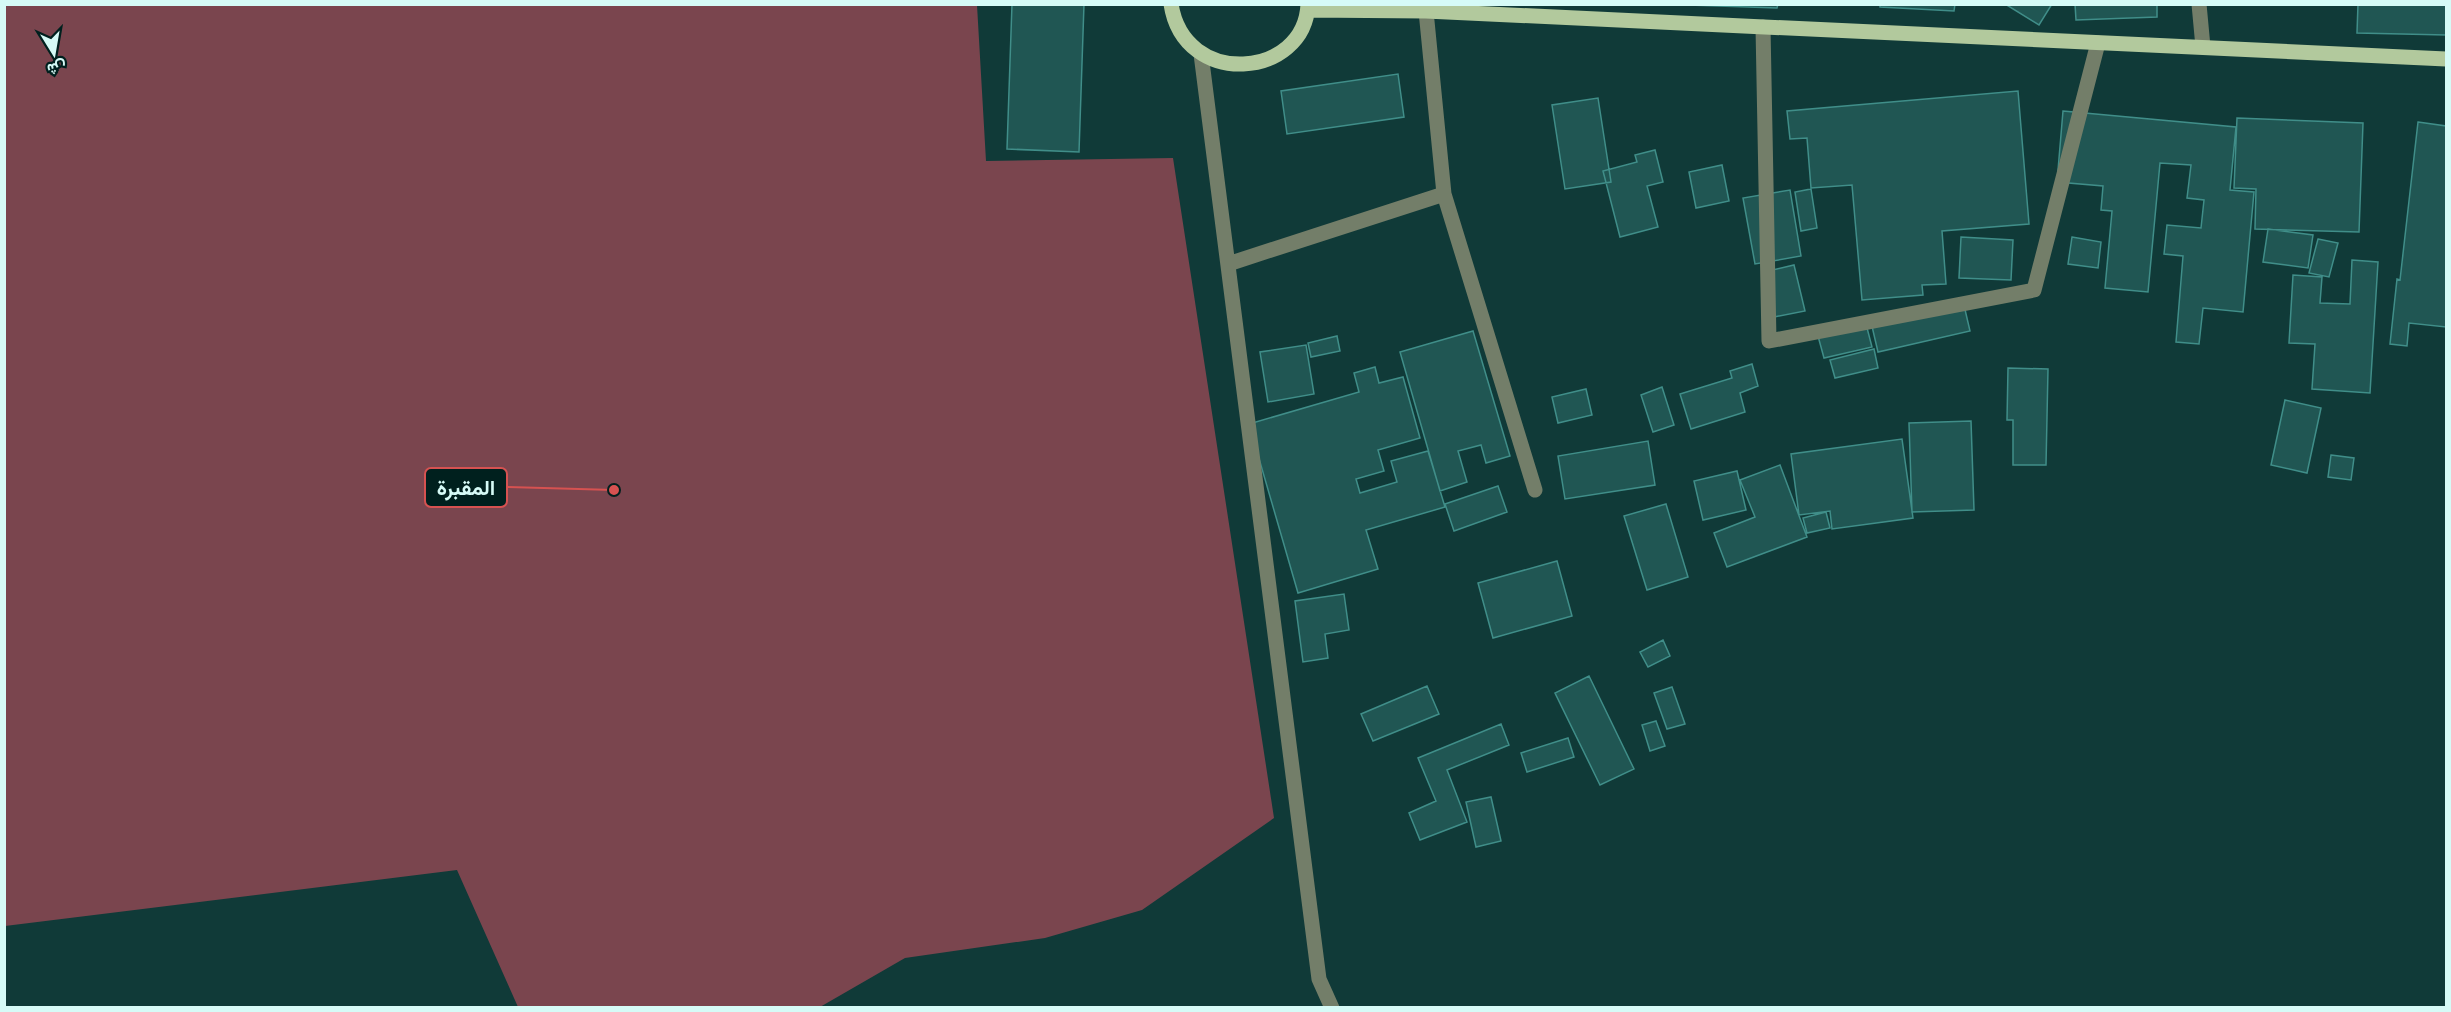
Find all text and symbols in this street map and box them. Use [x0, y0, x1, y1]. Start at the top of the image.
north arrow [24, 24, 84, 84]
text: ش [46, 57, 68, 79]
callout: المقبرة [425, 468, 507, 507]
text: المقبرة [437, 475, 495, 501]

